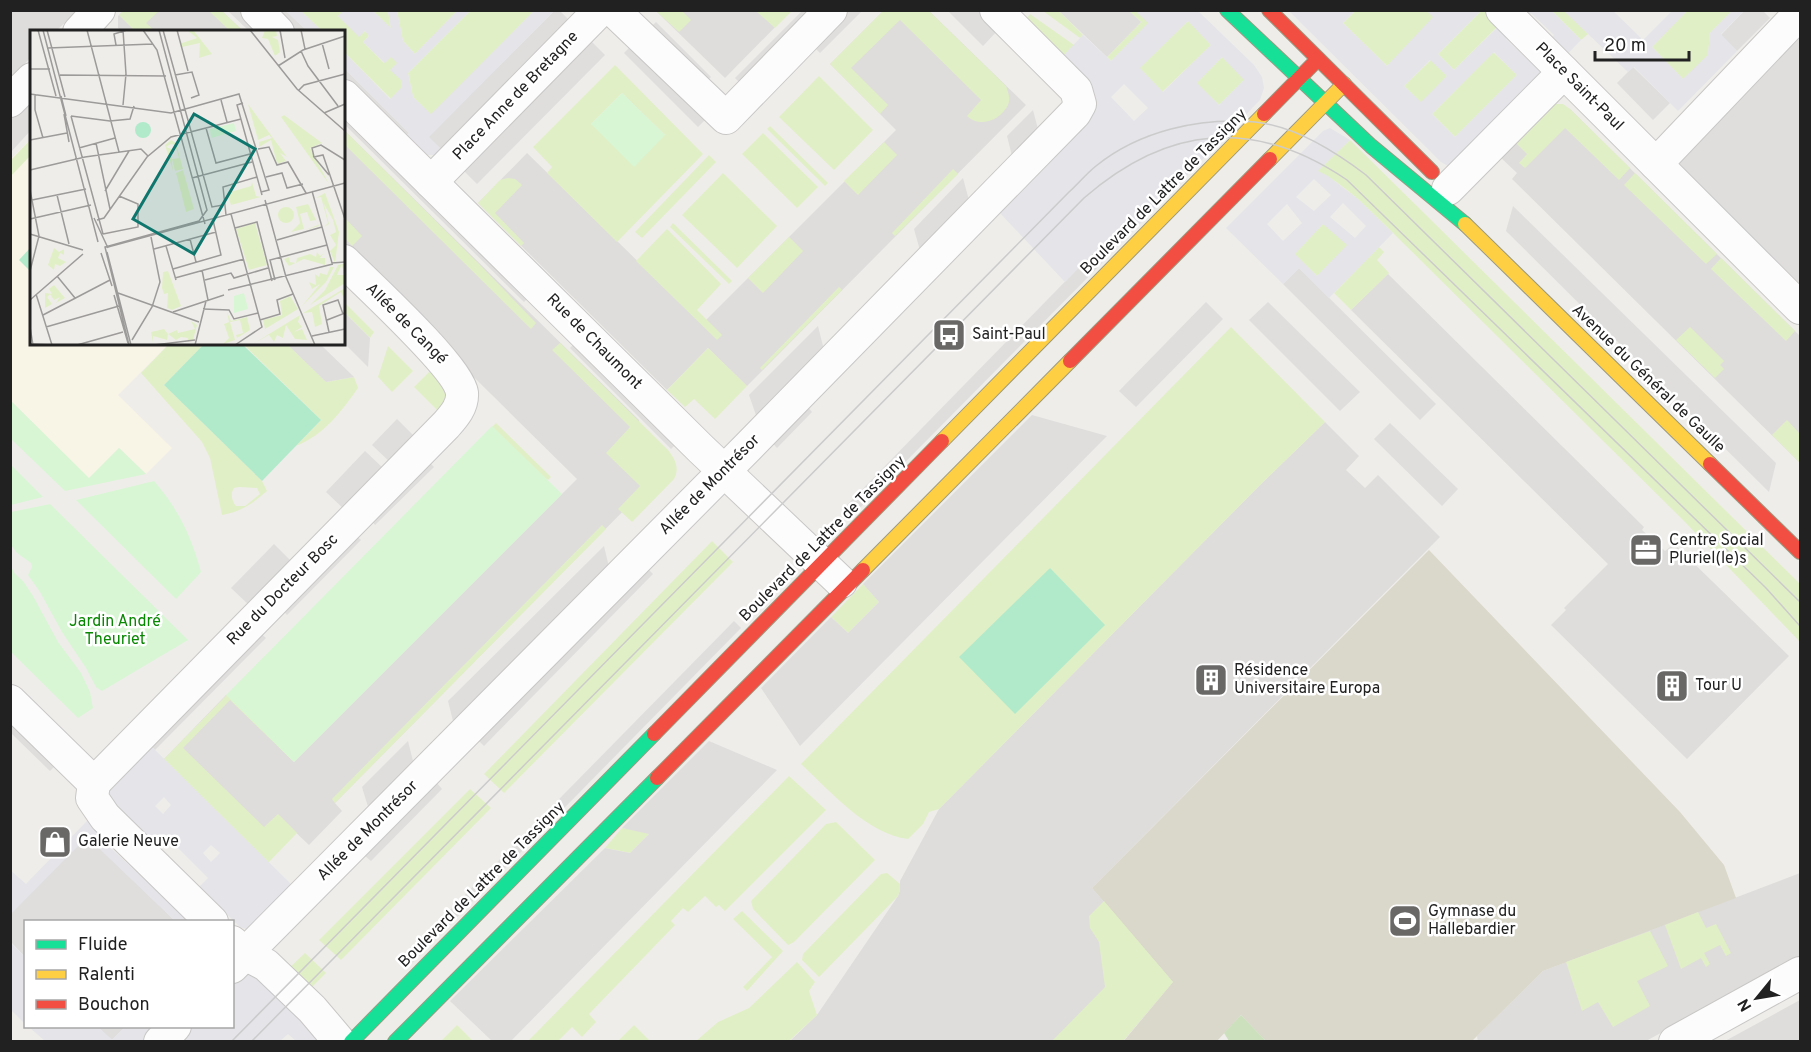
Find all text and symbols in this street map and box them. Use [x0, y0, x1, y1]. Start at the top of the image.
scale bar [1595, 24, 1690, 62]
street label: Place Anne de Bretagne [449, 27, 583, 165]
inset map [30, 30, 345, 345]
text: 20 m [1604, 35, 1646, 58]
street label: Place Saint-Paul [1531, 39, 1627, 135]
street label: Boulevard de Lattre de Tassigny [1077, 105, 1251, 279]
street label: Allée de Cangé [361, 279, 451, 369]
street label: Rue de Chaumont [542, 290, 646, 394]
street label: Avenue du Général de Gaulle [1567, 300, 1729, 458]
bus stop icon: Saint-Paul [931, 317, 967, 353]
place label: Saint-Paul [972, 325, 1046, 345]
street label: Allée de Montrésor [655, 430, 765, 540]
street label: Boulevard de Lattre de Tassigny [736, 452, 910, 626]
street label: Rue du Docteur Bosc [223, 530, 343, 650]
place label: Centre Social Pluriel(le)s [1669, 531, 1764, 569]
office icon: Centre Social Pluriel(le)s [1628, 532, 1664, 568]
park label: Jardin André Theuriet [69, 612, 161, 650]
place label: Résidence Universitaire Europa [1234, 661, 1380, 699]
building icon: Résidence Universitaire Europa [1193, 662, 1229, 698]
building icon: Tour U [1654, 668, 1690, 704]
place label: Tour U [1695, 676, 1742, 696]
street label: Allée de Montrésor [313, 776, 423, 886]
street label: Boulevard de Lattre de Tassigny [395, 798, 569, 972]
shop icon: Galerie Neuve [37, 824, 73, 860]
place label: Galerie Neuve [78, 832, 179, 852]
place label: Gymnase du Hallebardier [1428, 902, 1516, 940]
sports icon: Gymnase du Hallebardier [1387, 903, 1423, 939]
legend [24, 920, 234, 1028]
text: Fluide [78, 934, 127, 957]
text: Ralenti [78, 964, 135, 987]
north arrow [1727, 968, 1787, 1028]
text: Bouchon [78, 994, 150, 1017]
text: N [1734, 995, 1757, 1014]

